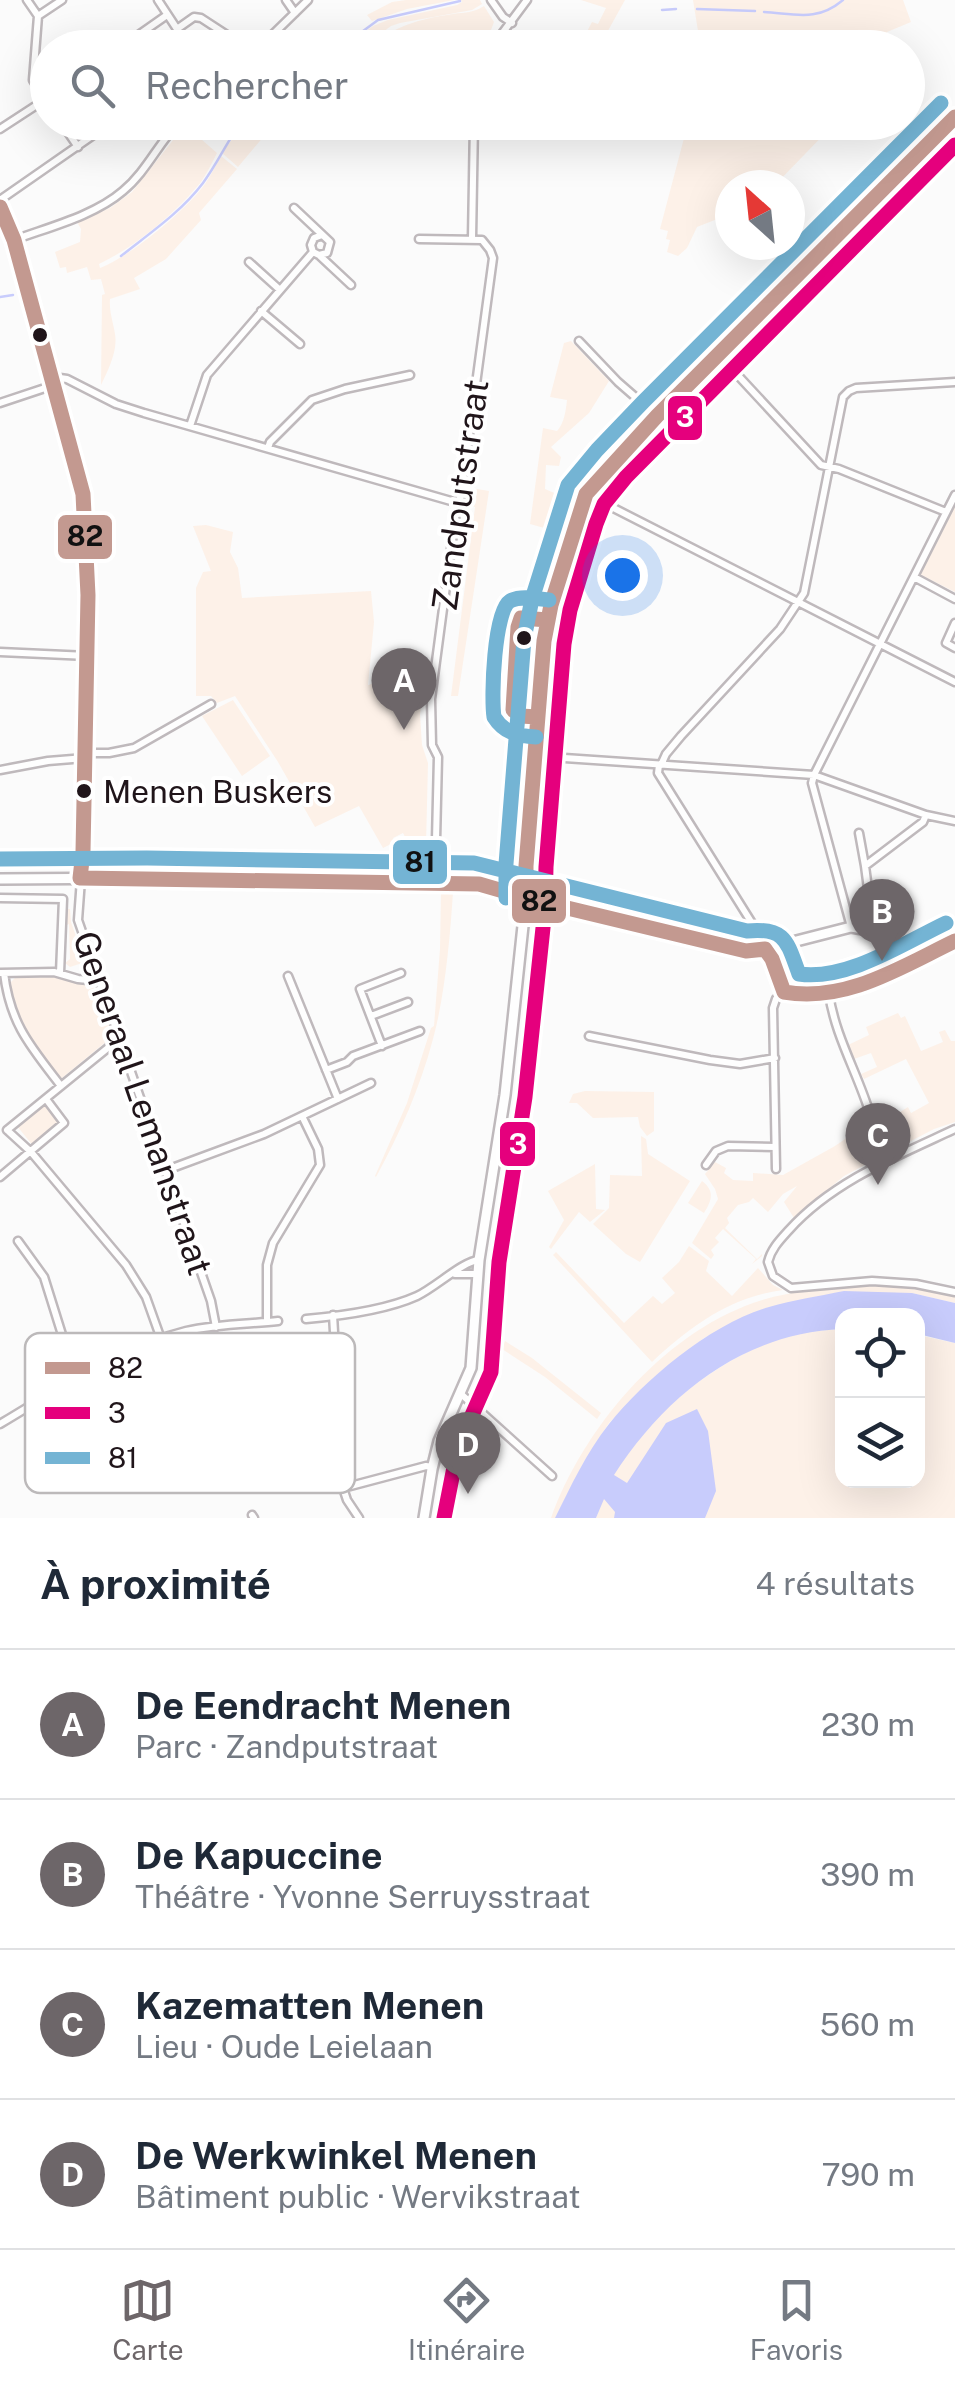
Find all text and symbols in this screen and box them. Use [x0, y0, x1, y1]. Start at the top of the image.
search box [30, 30, 925, 140]
icon: search [65, 58, 120, 113]
text: Rechercher [145, 63, 349, 108]
north arrow [715, 170, 805, 260]
unlabelled marker [30, 325, 50, 345]
street label: Zandputstraat [423, 377, 497, 613]
line badge: 3 [666, 394, 704, 442]
text: 3 [676, 400, 694, 433]
line badge: 82 [56, 513, 114, 561]
text: 82 [67, 519, 103, 552]
your location [597, 550, 648, 601]
unlabelled marker [514, 628, 534, 648]
pin: A [372, 648, 436, 730]
place label: Menen Buskers [103, 773, 332, 810]
marker: Menen Buskers [74, 781, 94, 801]
line badge: 81 [391, 838, 449, 886]
text: 81 [405, 845, 435, 878]
line badge: 82 [510, 877, 568, 925]
pin: B [850, 878, 914, 961]
text: 82 [521, 884, 557, 917]
street label: Generaal Lemanstraat [65, 926, 221, 1280]
pin: C [846, 1102, 910, 1185]
line badge: 3 [498, 1120, 537, 1168]
text: 3 [509, 1127, 527, 1160]
map controls [835, 1308, 925, 1488]
button: locate [835, 1308, 925, 1398]
legend [25, 1333, 355, 1493]
text: 82 [108, 1351, 143, 1384]
text: 3 [108, 1396, 126, 1429]
button: layers [835, 1398, 925, 1488]
pin: D [436, 1412, 500, 1494]
text: 81 [108, 1441, 138, 1474]
text: À proximité [40, 1559, 271, 1608]
text: 4 résultats [755, 1565, 915, 1602]
text: De Eendracht Menen [135, 1683, 511, 1728]
text: A [61, 1706, 84, 1743]
text: 230 m [821, 1706, 915, 1743]
text: Parc · Zandputstraat [135, 1728, 438, 1765]
text: De Kapuccine [135, 1833, 383, 1878]
text: B [62, 1856, 83, 1893]
text: 390 m [820, 1856, 915, 1893]
text: Théâtre · Yvonne Serruysstraat [135, 1878, 591, 1915]
text: Kazematten Menen [135, 1983, 484, 2028]
text: C [61, 2006, 84, 2043]
text: 560 m [820, 2006, 915, 2043]
text: Lieu · Oude Leielaan [135, 2028, 433, 2065]
text: De Werkwinkel Menen [135, 2133, 537, 2178]
text: D [61, 2156, 84, 2193]
text: 790 m [822, 2156, 915, 2193]
text: Bâtiment public · Wervikstraat [135, 2178, 581, 2215]
tab: Carte [112, 2273, 184, 2366]
tab: Itinéraire [408, 2273, 525, 2366]
tab: Favoris [750, 2273, 843, 2366]

